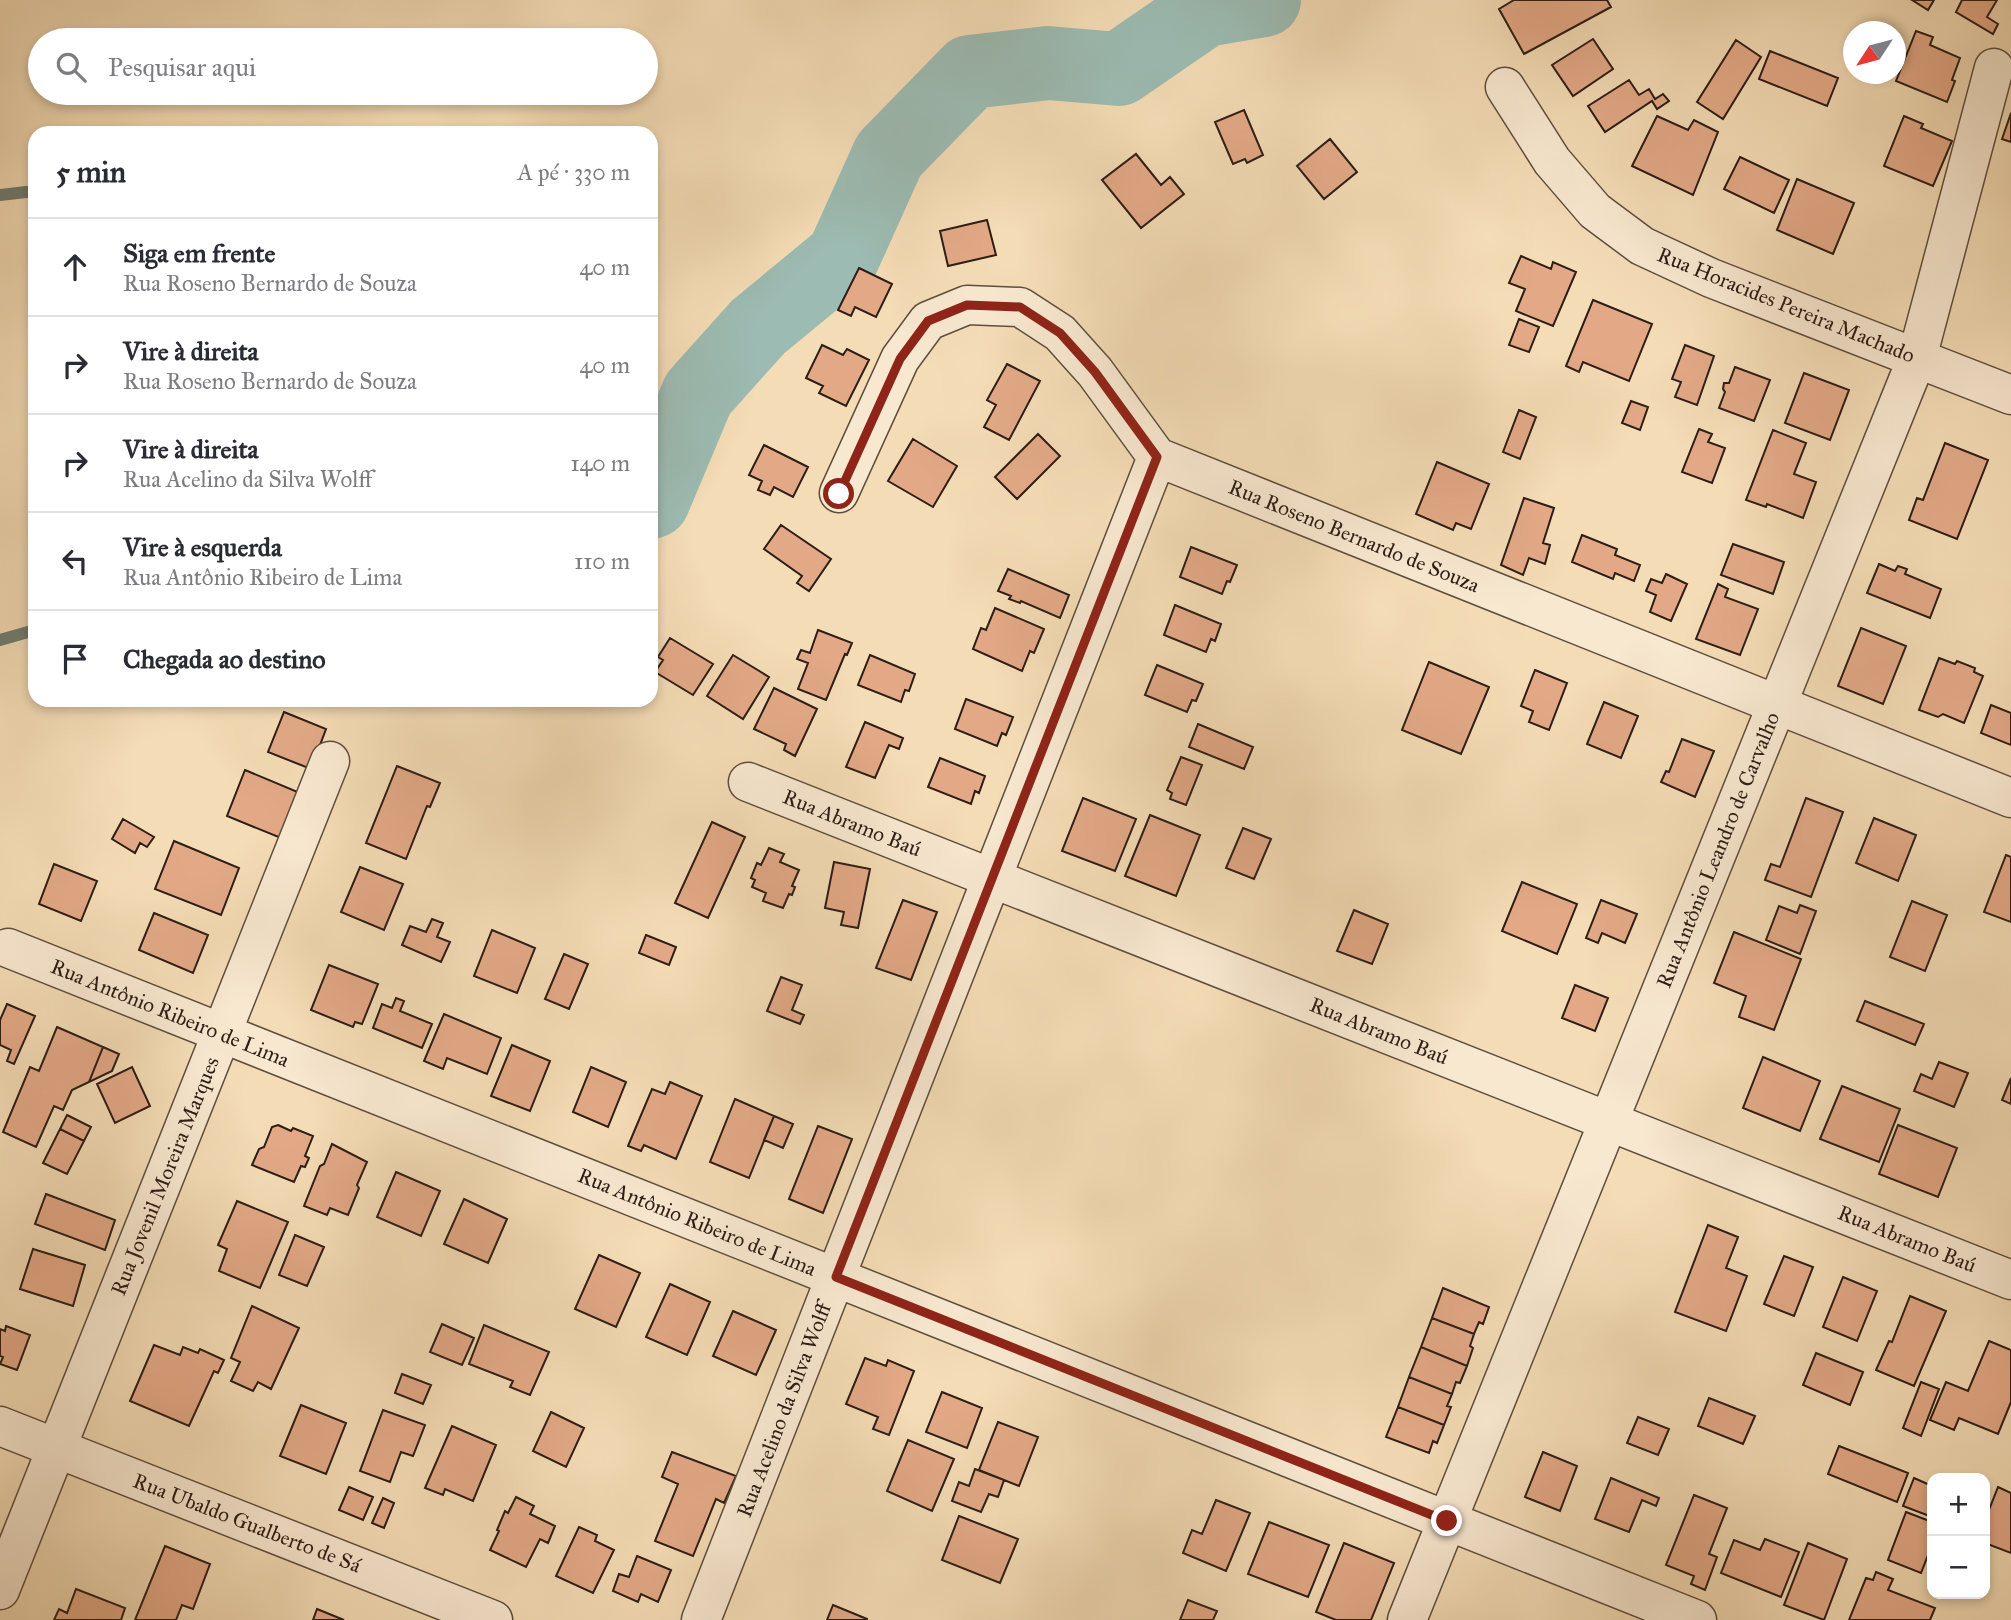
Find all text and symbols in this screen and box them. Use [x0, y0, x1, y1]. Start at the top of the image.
north arrow [1843, 21, 1906, 84]
search box [28, 28, 658, 105]
icon: search [52, 48, 90, 86]
text: Pesquisar aqui [108, 51, 256, 83]
text: 5 min [56, 154, 126, 190]
text: A pé · 330 m [517, 158, 630, 186]
text: Siga em frente [123, 237, 275, 269]
street label: Rua Horacides Pereira Machado [1653, 241, 1919, 369]
icon: ahead [56, 248, 94, 286]
text: 40 m [580, 253, 630, 281]
text: Rua Roseno Bernardo de Souza [123, 269, 417, 297]
text: Vire à direita [123, 335, 259, 367]
icon: right [56, 346, 94, 384]
text: 40 m [580, 351, 630, 379]
text: Rua Roseno Bernardo de Souza [123, 367, 417, 395]
text: Vire à direita [123, 433, 259, 465]
icon: right [56, 444, 94, 482]
text: 140 m [570, 449, 630, 477]
text: Rua Acelino da Silva Wolff [123, 465, 372, 493]
street label: Rua Roseno Bernardo de Souza [1225, 474, 1483, 598]
route start [823, 478, 854, 509]
text: Vire à esquerda [123, 531, 282, 563]
icon: left [56, 542, 94, 580]
text: 110 m [574, 547, 630, 575]
text: Rua Antônio Ribeiro de Lima [123, 563, 402, 591]
icon: arrive [56, 640, 94, 678]
text: Chegada ao destino [123, 643, 326, 675]
street label: Rua Antônio Leandro de Carvalho [1651, 708, 1785, 992]
street label: Rua Abramo Baú [779, 783, 925, 863]
street label: Rua Antônio Ribeiro de Lima [47, 953, 293, 1073]
street label: Rua Abramo Baú [1306, 991, 1452, 1071]
street label: Rua Jovenil Moreira Marques [105, 1053, 225, 1299]
street label: Rua Antônio Ribeiro de Lima [574, 1162, 820, 1282]
street label: Rua Abramo Baú [1834, 1199, 1980, 1279]
street label: Rua Acelino da Silva Wolff [731, 1296, 838, 1521]
street label: Rua Ubaldo Gualberto de Sá [129, 1468, 365, 1579]
map controls [1927, 1473, 1990, 1599]
button: + [1927, 1473, 1990, 1536]
route end [1431, 1505, 1462, 1536]
button: − [1927, 1536, 1990, 1599]

